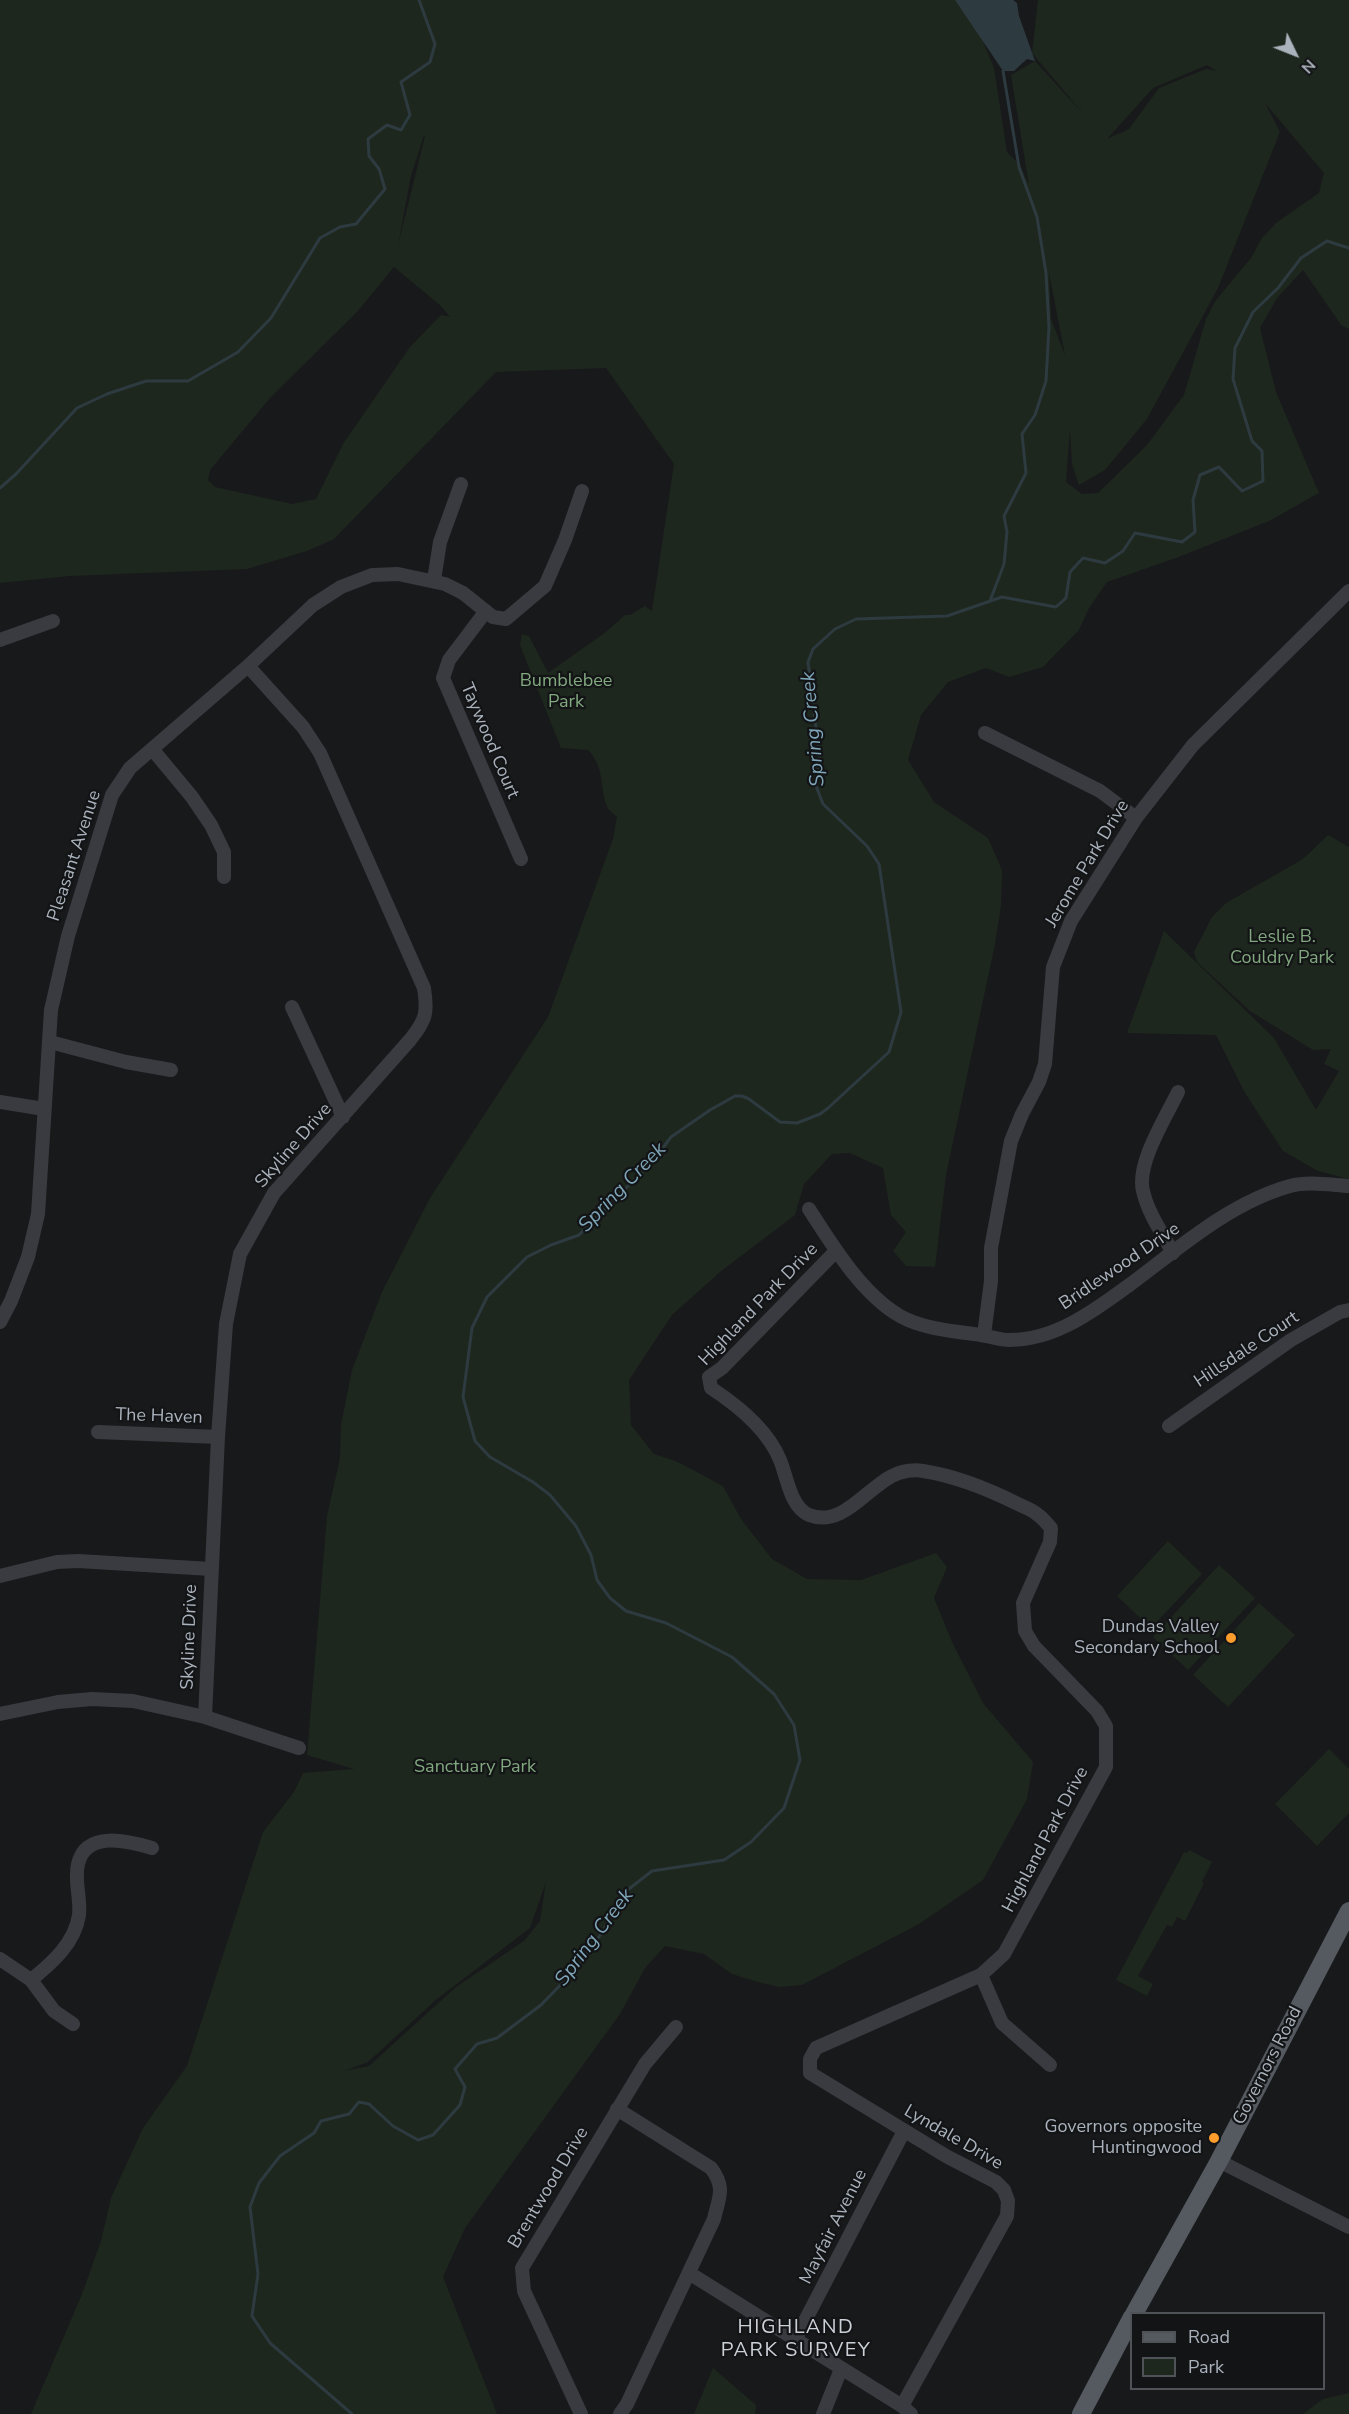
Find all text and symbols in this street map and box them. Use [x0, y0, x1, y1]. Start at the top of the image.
north arrow [1265, 24, 1325, 84]
text: N [1296, 54, 1320, 78]
water label: Spring Creek [797, 670, 831, 788]
park label: Bumblebee Park [520, 671, 612, 714]
street label: Taywood Court [455, 680, 523, 802]
street label: Pleasant Avenue [44, 788, 106, 924]
street label: Jerome Park Drive [1042, 796, 1134, 932]
park label: Leslie B. Couldry Park [1230, 927, 1334, 970]
street label: Skyline Drive [251, 1099, 337, 1193]
water label: Spring Creek [574, 1138, 672, 1238]
street label: Bridlewood Drive [1056, 1219, 1184, 1315]
street label: Highland Park Drive [695, 1239, 823, 1371]
street label: Hillsdale Court [1191, 1307, 1303, 1393]
street label: The Haven [115, 1405, 203, 1429]
street label: Skyline Drive [177, 1584, 203, 1690]
place label: Dundas Valley Secondary School [1074, 1617, 1219, 1660]
marker: Dundas Valley Secondary School [1224, 1631, 1238, 1645]
park label: Sanctuary Park [414, 1757, 536, 1779]
street label: Highland Park Drive [998, 1763, 1094, 1917]
water label: Spring Creek [551, 1885, 639, 1991]
street label: Governors Road [1229, 2003, 1307, 2129]
street label: Lyndale Drive [900, 2101, 1006, 2175]
place label: Governors opposite Huntingwood [1044, 2117, 1202, 2160]
street label: Brentwood Drive [504, 2123, 594, 2253]
marker: Governors opposite Huntingwood [1207, 2131, 1221, 2145]
street label: Mayfair Avenue [796, 2166, 872, 2288]
legend [1130, 2312, 1325, 2390]
district label: HIGHLAND PARK SURVEY [721, 2316, 871, 2363]
text: Road [1188, 2325, 1230, 2349]
text: Park [1188, 2355, 1224, 2379]

